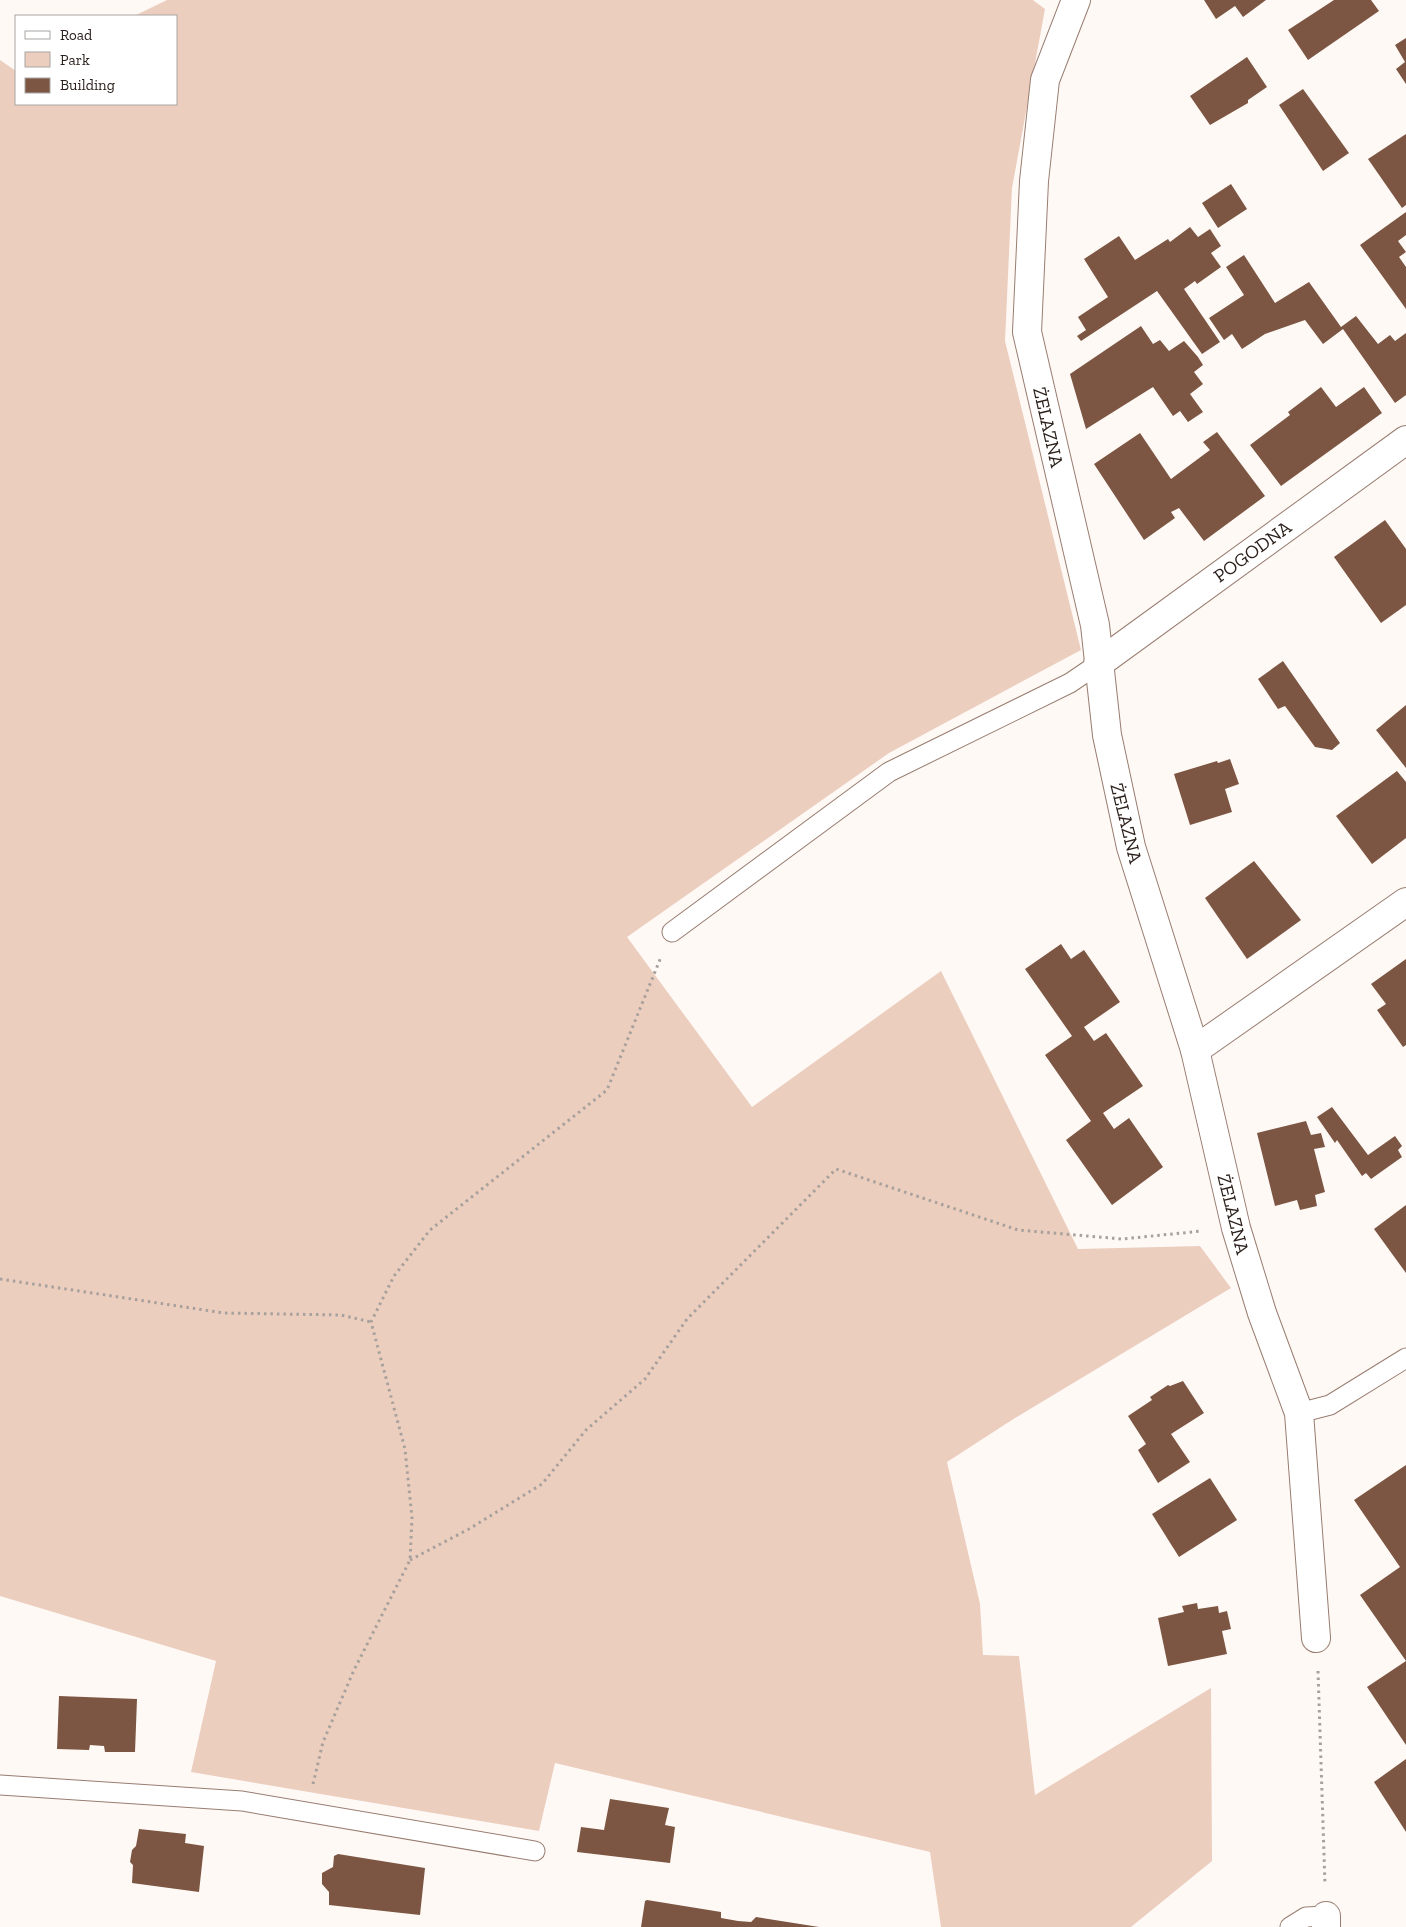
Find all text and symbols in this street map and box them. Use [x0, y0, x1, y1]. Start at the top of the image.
legend [15, 15, 178, 105]
text: Road [60, 26, 93, 44]
text: Park [60, 51, 90, 69]
text: Building [60, 76, 115, 94]
street label: ŻELAZNA [1028, 385, 1069, 470]
street label: POGODNA [1209, 515, 1296, 587]
street label: ŻELAZNA [1105, 781, 1148, 866]
street label: ŻELAZNA [1212, 1172, 1255, 1257]

